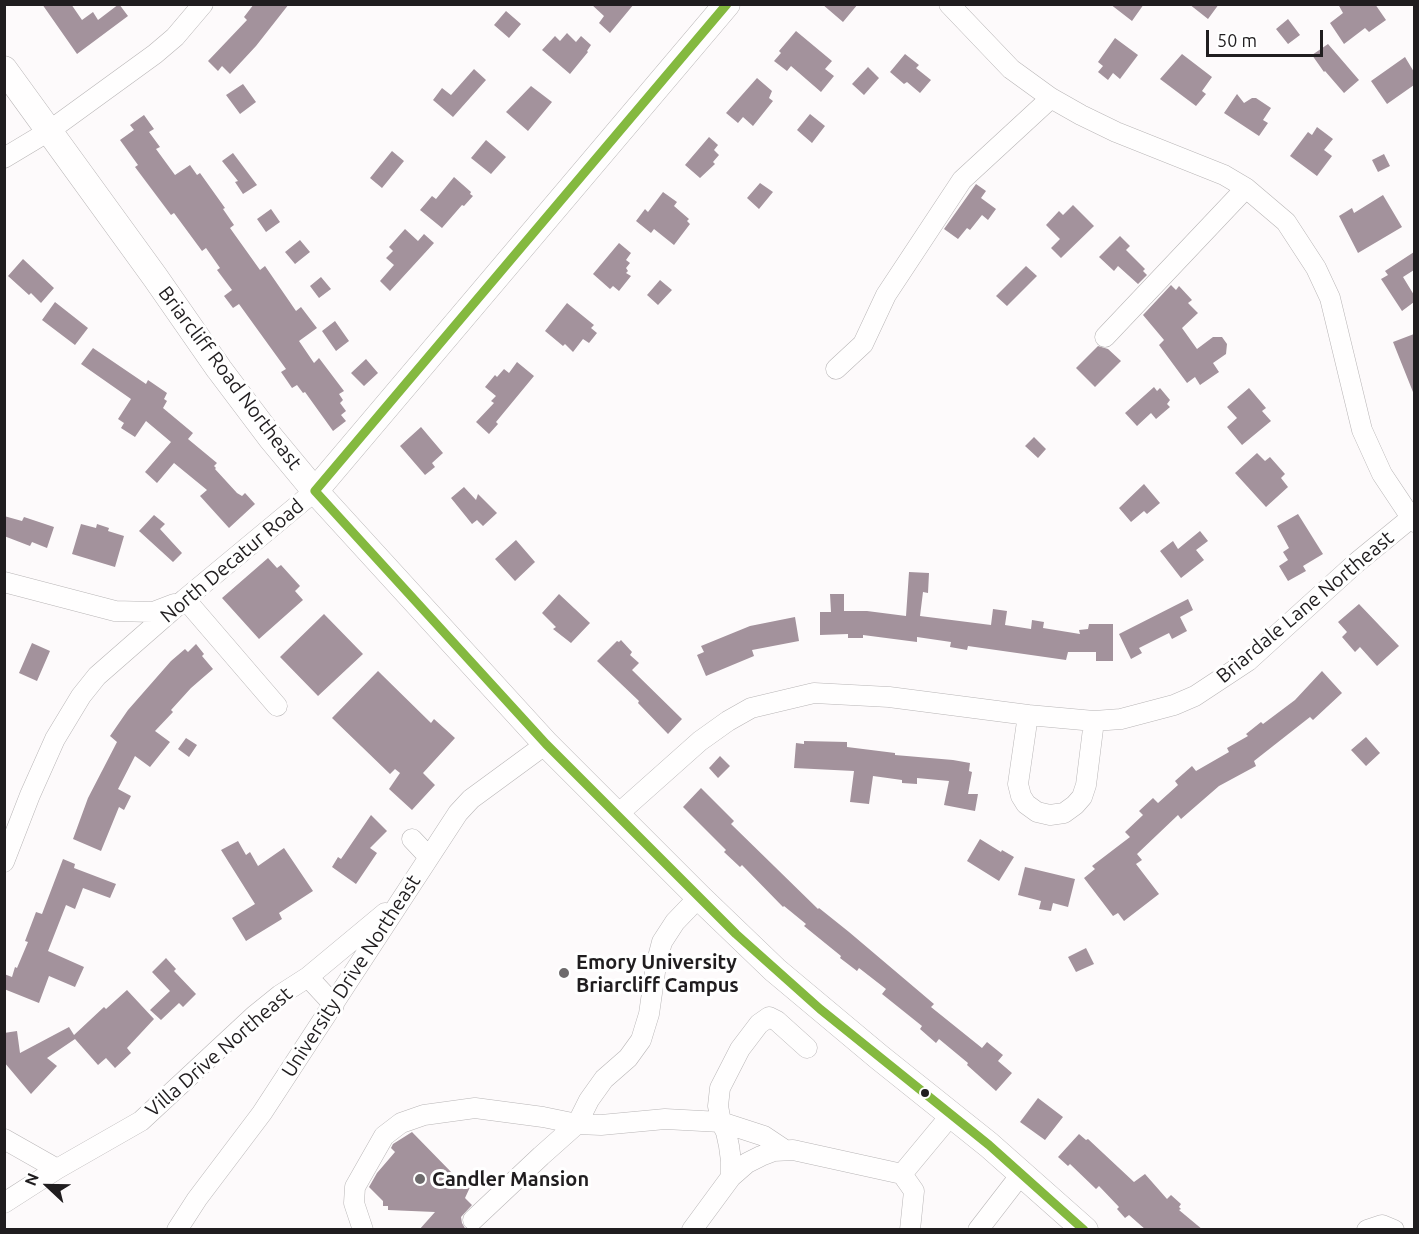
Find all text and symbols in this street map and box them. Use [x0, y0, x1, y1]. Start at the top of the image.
scale bar [1209, 18, 1326, 56]
text: 50 m [1217, 30, 1257, 50]
street label: Briarcliff Road Northeast [153, 281, 307, 475]
street label: North Decatur Road [155, 494, 309, 628]
street label: Briardale Lane Northeast [1211, 526, 1399, 688]
street label: University Drive Northeast [277, 870, 425, 1082]
place label: Emory University Briarcliff Campus [576, 950, 739, 997]
marker: Emory University Briarcliff Campus [557, 966, 571, 980]
street label: Villa Drive Northeast [141, 982, 297, 1122]
unlabelled marker [919, 1087, 931, 1099]
north arrow [18, 1156, 78, 1216]
place label: Candler Mansion [432, 1167, 589, 1191]
text: N [21, 1170, 42, 1188]
marker: Candler Mansion [413, 1172, 427, 1186]

